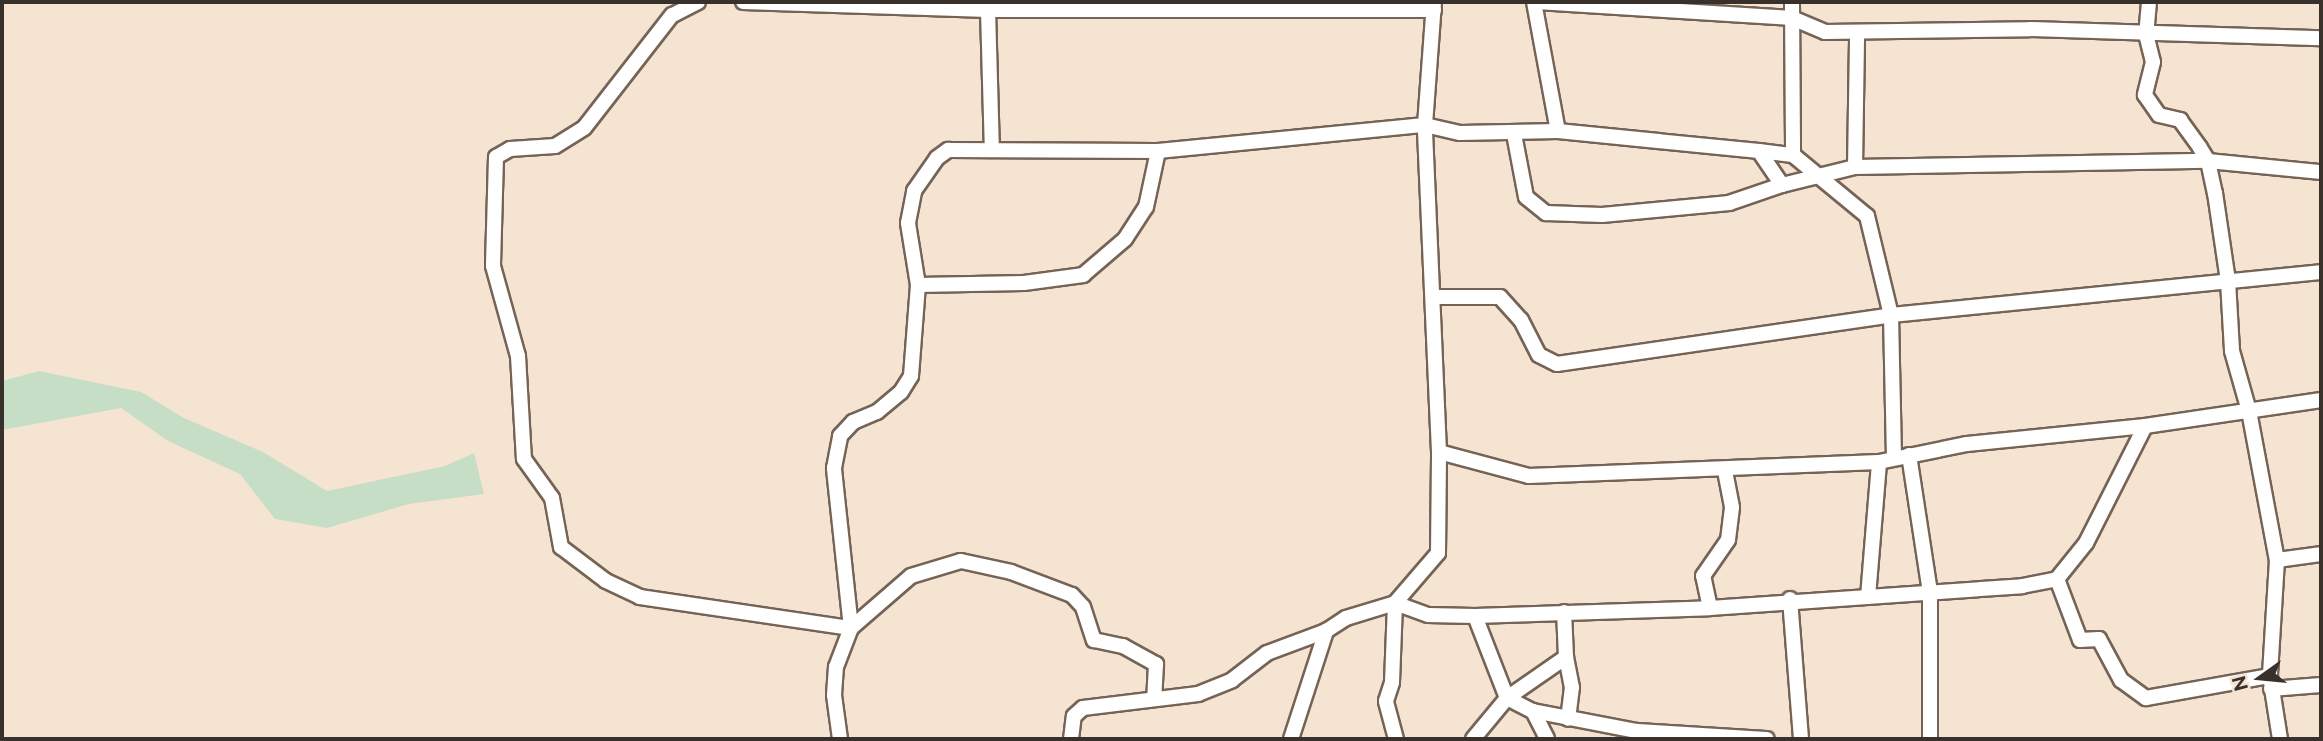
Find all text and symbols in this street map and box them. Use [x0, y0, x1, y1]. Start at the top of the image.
north arrow [2225, 643, 2295, 713]
text: N [2227, 674, 2252, 693]

